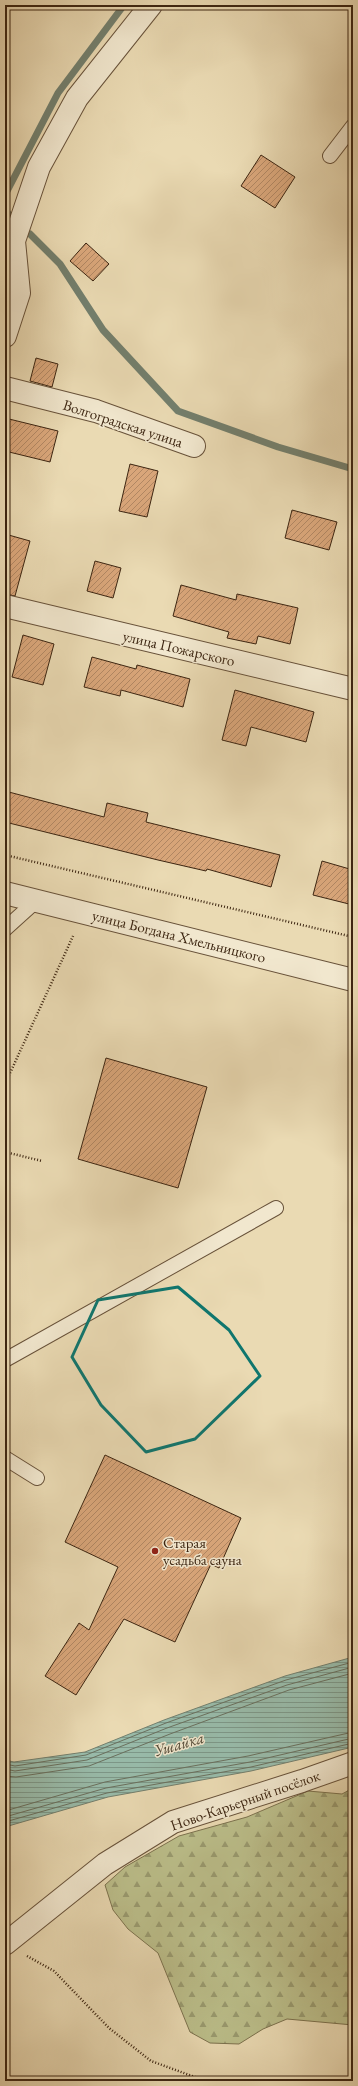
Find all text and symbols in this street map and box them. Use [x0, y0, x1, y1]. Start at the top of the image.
street label: Волгоградская улица [61, 395, 185, 451]
street label: улица Пожарского [121, 626, 237, 670]
street label: улица Богдана Хмельницкого [90, 905, 268, 967]
place label: Старая усадьба сауна [163, 1533, 242, 1569]
marker: Старая усадьба сауна [150, 1546, 160, 1556]
water label: Ушайка [152, 1727, 206, 1761]
street label: Ново-Карьерный посёлок [168, 1765, 322, 1835]

